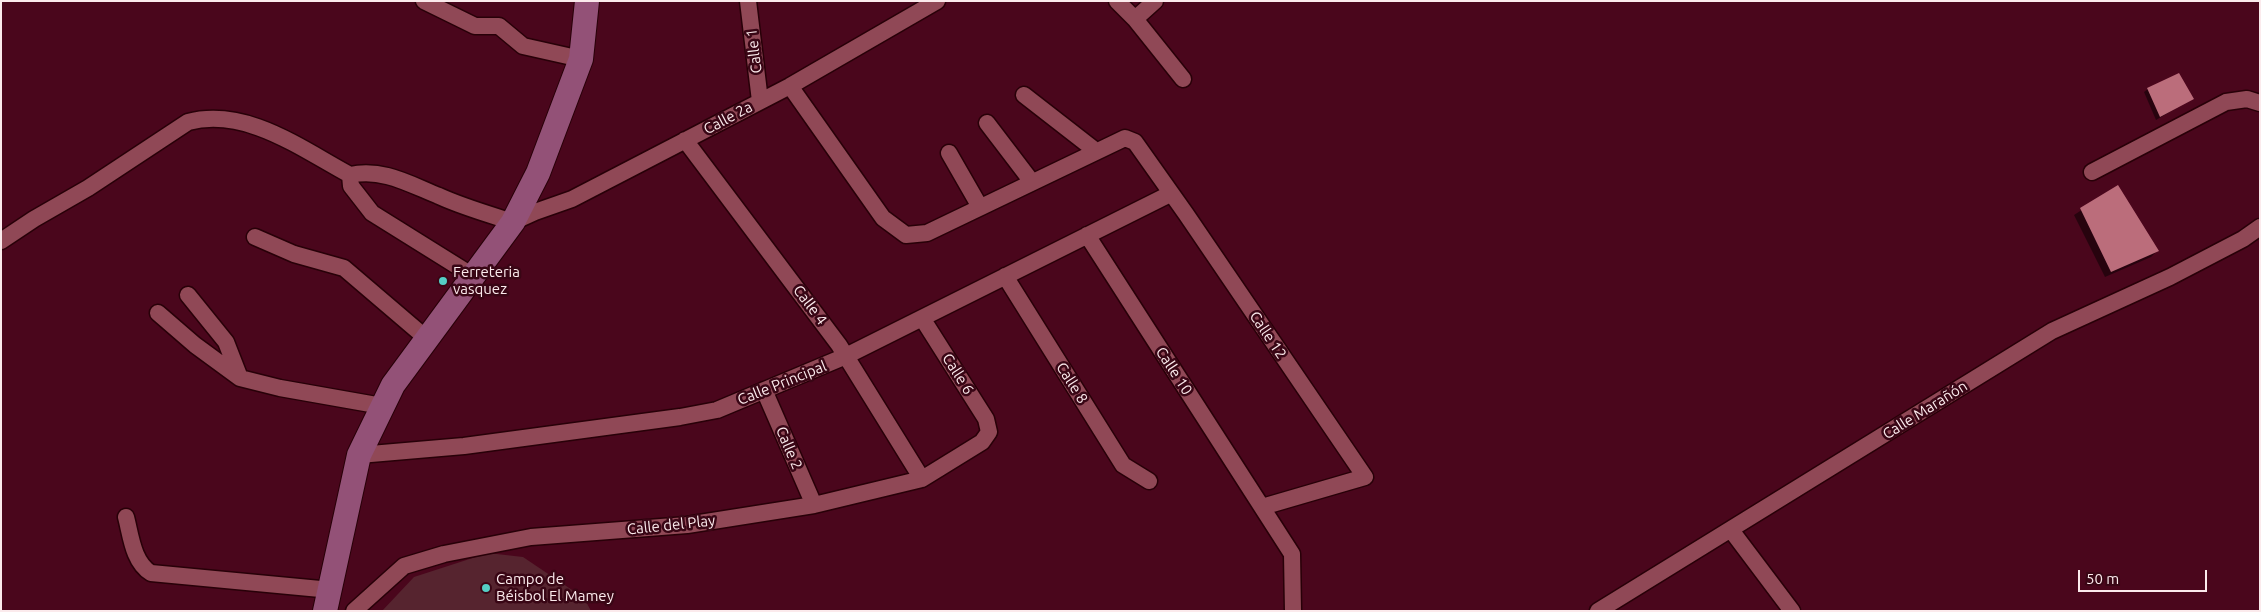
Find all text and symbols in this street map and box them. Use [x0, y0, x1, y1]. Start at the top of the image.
street label: Calle 1 [742, 28, 766, 74]
street label: Calle 2a [701, 98, 755, 138]
place label: Ferreteria vasquez [453, 263, 520, 298]
marker: Ferreteria vasquez [437, 275, 449, 287]
street label: Calle 4 [789, 282, 831, 328]
street label: Calle 12 [1246, 308, 1290, 362]
street label: Calle 10 [1152, 344, 1196, 398]
street label: Calle 6 [938, 350, 978, 398]
street label: Calle Principal [735, 357, 829, 409]
street label: Calle 8 [1052, 359, 1092, 407]
street label: Calle Marañón [1879, 377, 1971, 443]
street label: Calle 2 [772, 424, 806, 472]
street label: Calle del Play [626, 511, 716, 539]
scale bar [2081, 560, 2210, 592]
place label: Campo de Béisbol El Mamey [496, 570, 614, 605]
text: 50 m [2086, 570, 2119, 587]
marker: Campo de Béisbol El Mamey [480, 582, 492, 594]

